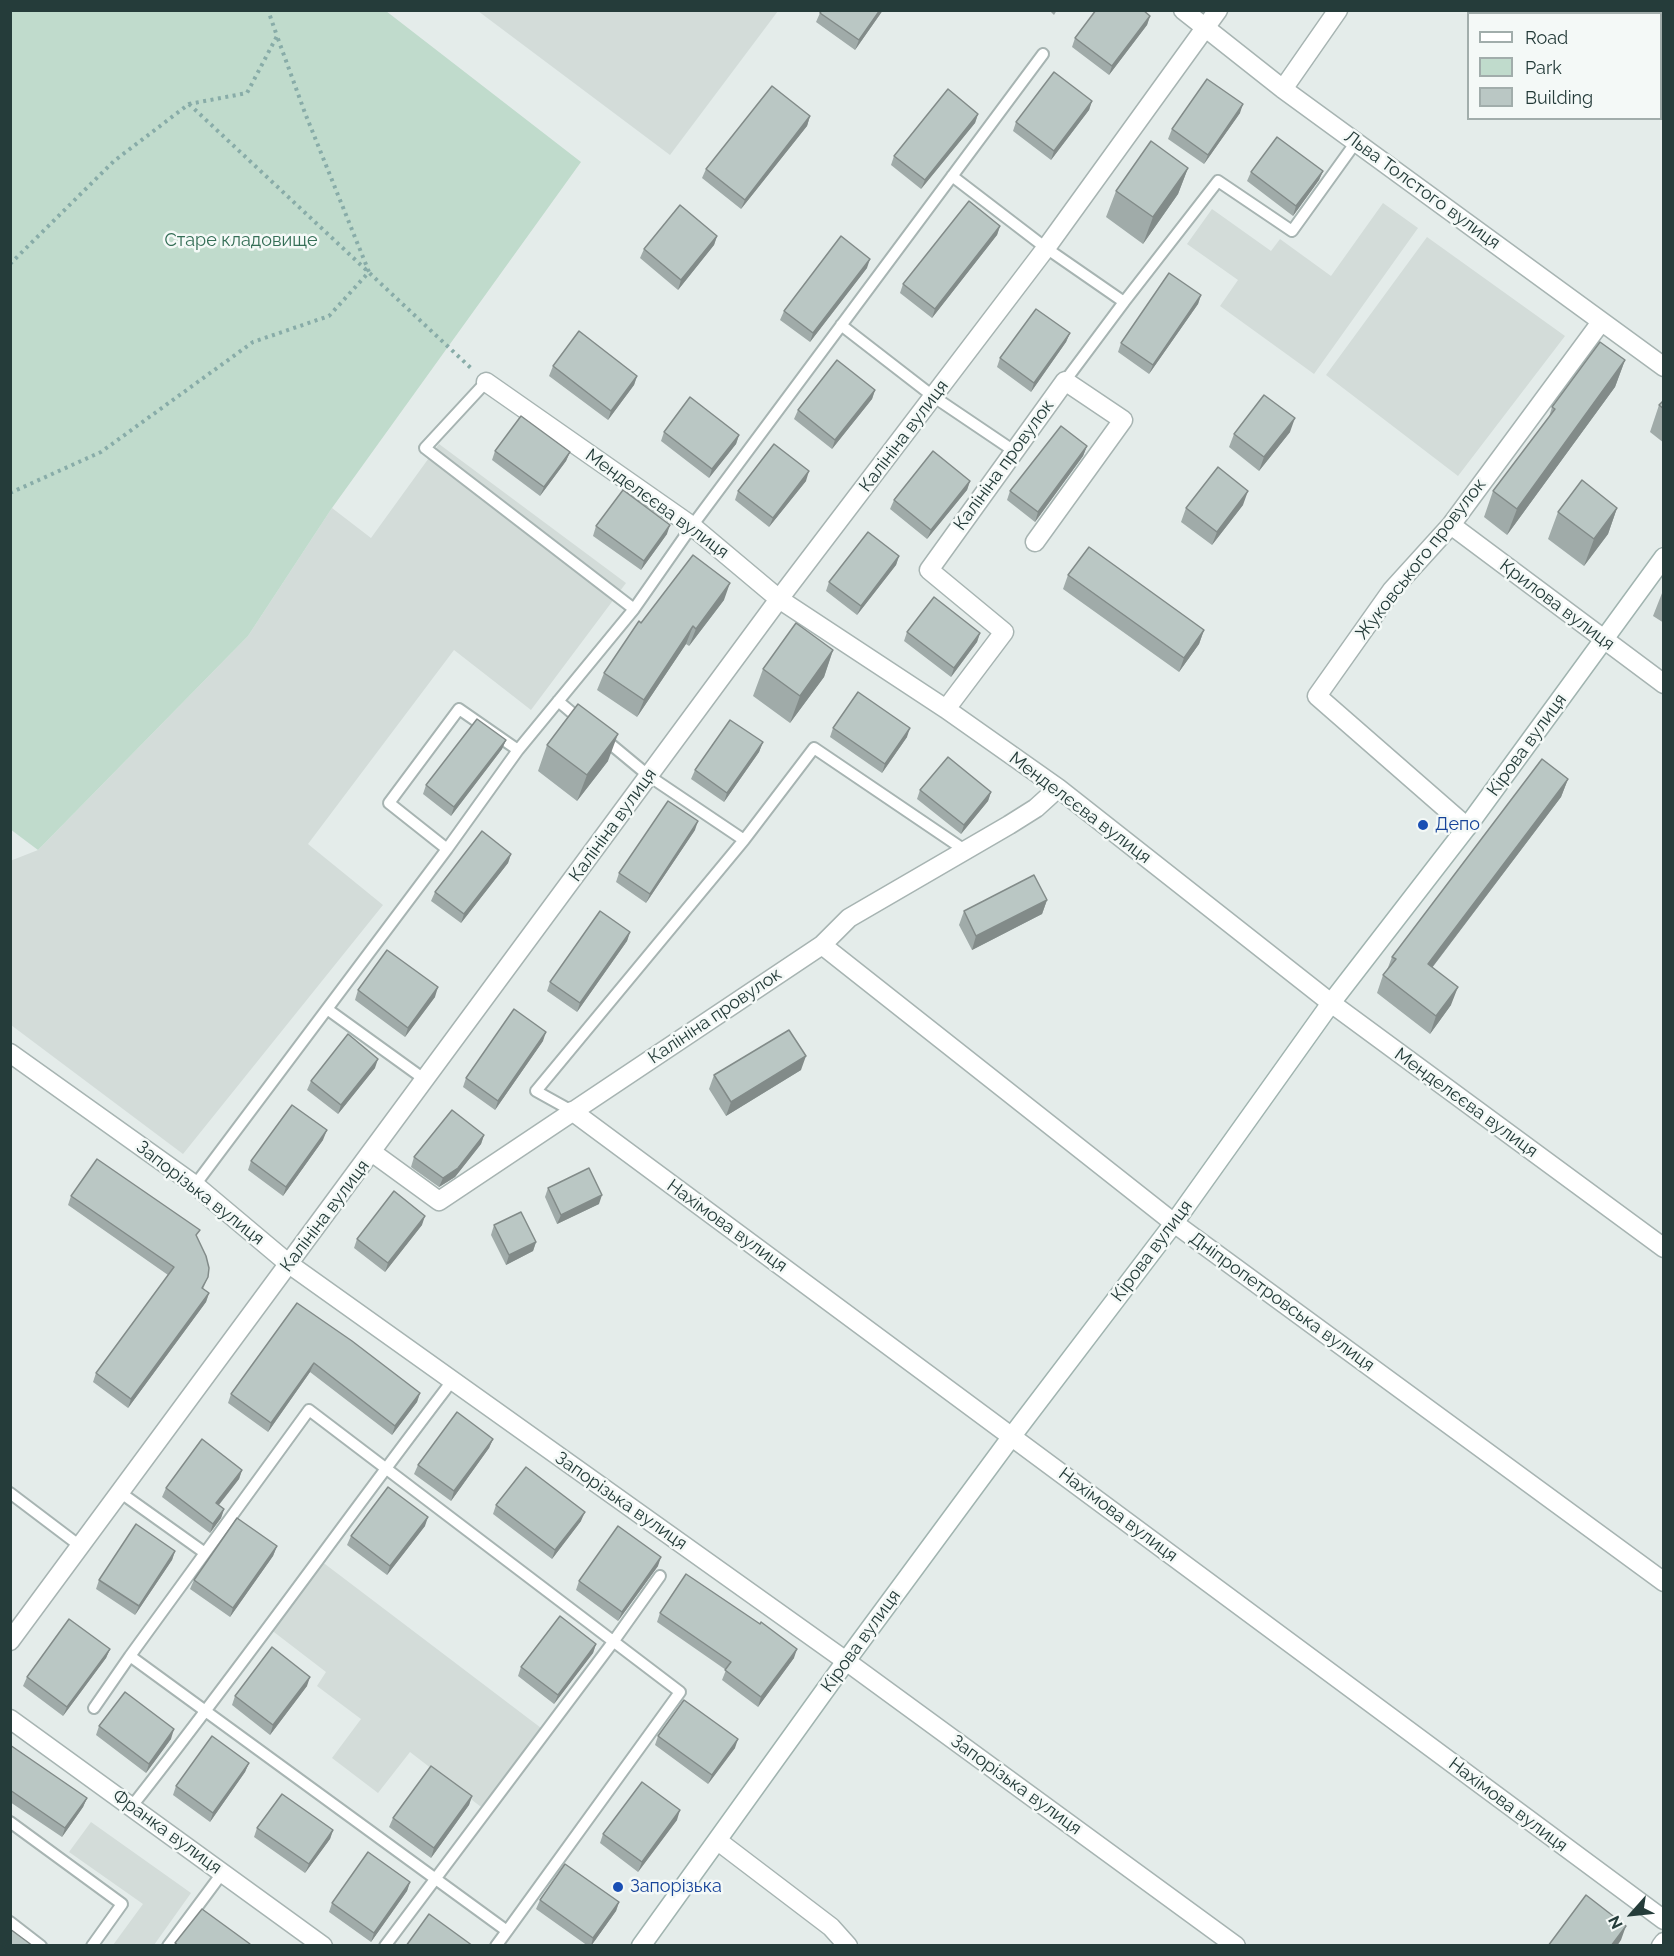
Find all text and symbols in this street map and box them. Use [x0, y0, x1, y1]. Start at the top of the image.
legend [1467, 12, 1662, 120]
text: Road [1525, 27, 1568, 48]
text: Park [1525, 57, 1562, 78]
text: Building [1525, 87, 1593, 108]
street label: Льва Толстого вулиця [1340, 126, 1504, 254]
park label: Старе кладовище [164, 230, 318, 252]
street label: Калініна вулиця [855, 376, 953, 496]
street label: Калініна провулок [949, 395, 1059, 535]
street label: Менделєєва вулиця [581, 445, 733, 563]
street label: Жуковського провулок [1351, 474, 1491, 644]
street label: Крилова вулиця [1495, 555, 1619, 655]
street label: Кірова вулиця [1483, 690, 1571, 800]
street label: Менделєєва вулиця [1005, 748, 1155, 868]
street label: Калініна вулиця [565, 764, 661, 886]
place label: Депо [1435, 814, 1480, 836]
marker: Депо [1416, 818, 1430, 832]
street label: Калініна провулок [644, 963, 786, 1069]
street label: Менделєєва вулиця [1390, 1044, 1542, 1162]
street label: Запорізька вулиця [132, 1136, 268, 1250]
street label: Калініна вулиця [276, 1156, 374, 1276]
street label: Нахімова вулиця [663, 1175, 791, 1277]
street label: Кірова вулиця [1107, 1196, 1197, 1306]
street label: Дніпропетровська вулиця [1185, 1228, 1379, 1376]
street label: Запорізька вулиця [551, 1447, 691, 1555]
street label: Нахімова вулиця [1054, 1463, 1182, 1567]
street label: Кірова вулиця [817, 1586, 905, 1696]
street label: Запорізька вулиця [946, 1730, 1086, 1840]
street label: Нахімова вулиця [1444, 1753, 1572, 1857]
street label: Франка вулиця [108, 1785, 226, 1879]
place label: Запорізька [630, 1876, 722, 1898]
marker: Запорізька [611, 1880, 625, 1894]
north arrow [1602, 1884, 1662, 1944]
text: N [1604, 1913, 1627, 1932]

